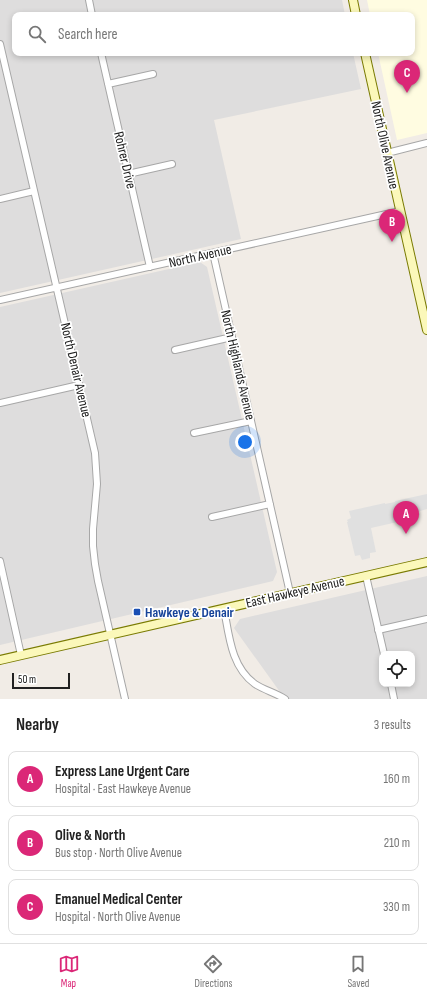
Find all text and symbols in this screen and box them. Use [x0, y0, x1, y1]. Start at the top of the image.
search box [12, 12, 415, 56]
icon: search [26, 23, 48, 45]
text: Search here [58, 25, 118, 44]
pin: C [394, 60, 420, 93]
street label: North Olive Avenue [367, 99, 403, 191]
street label: Rohrer Drive [110, 130, 140, 190]
pin: B [379, 209, 405, 242]
street label: North Avenue [167, 241, 233, 271]
street label: North Highlands Avenue [217, 308, 259, 422]
street label: North Denair Avenue [57, 321, 95, 419]
your location [235, 432, 255, 452]
pin: A [393, 501, 419, 534]
street label: East Hawkeye Avenue [244, 572, 346, 612]
place label: Hawkeye & Denair [145, 604, 235, 621]
marker: Hawkeye & Denair [132, 607, 142, 617]
map controls [379, 651, 415, 687]
button: locate [379, 651, 415, 687]
scale bar [12, 671, 70, 690]
text: 50 m [18, 673, 36, 686]
text: Nearby [16, 715, 59, 735]
text: 3 results [374, 717, 411, 733]
text: Express Lane Urgent Care [55, 762, 190, 781]
text: A [27, 771, 33, 787]
text: 160 m [384, 771, 410, 787]
text: Hospital · East Hawkeye Avenue [55, 781, 191, 797]
text: Olive & North [55, 826, 125, 845]
text: B [27, 835, 33, 851]
text: 210 m [384, 835, 410, 851]
text: Bus stop · North Olive Avenue [55, 845, 182, 861]
text: Emanuel Medical Center [55, 890, 182, 909]
text: C [27, 899, 33, 915]
text: 330 m [383, 899, 410, 915]
text: Hospital · North Olive Avenue [55, 909, 181, 925]
tab: Map [58, 953, 80, 990]
tab: Directions [195, 953, 232, 990]
tab: Saved [347, 953, 369, 990]

